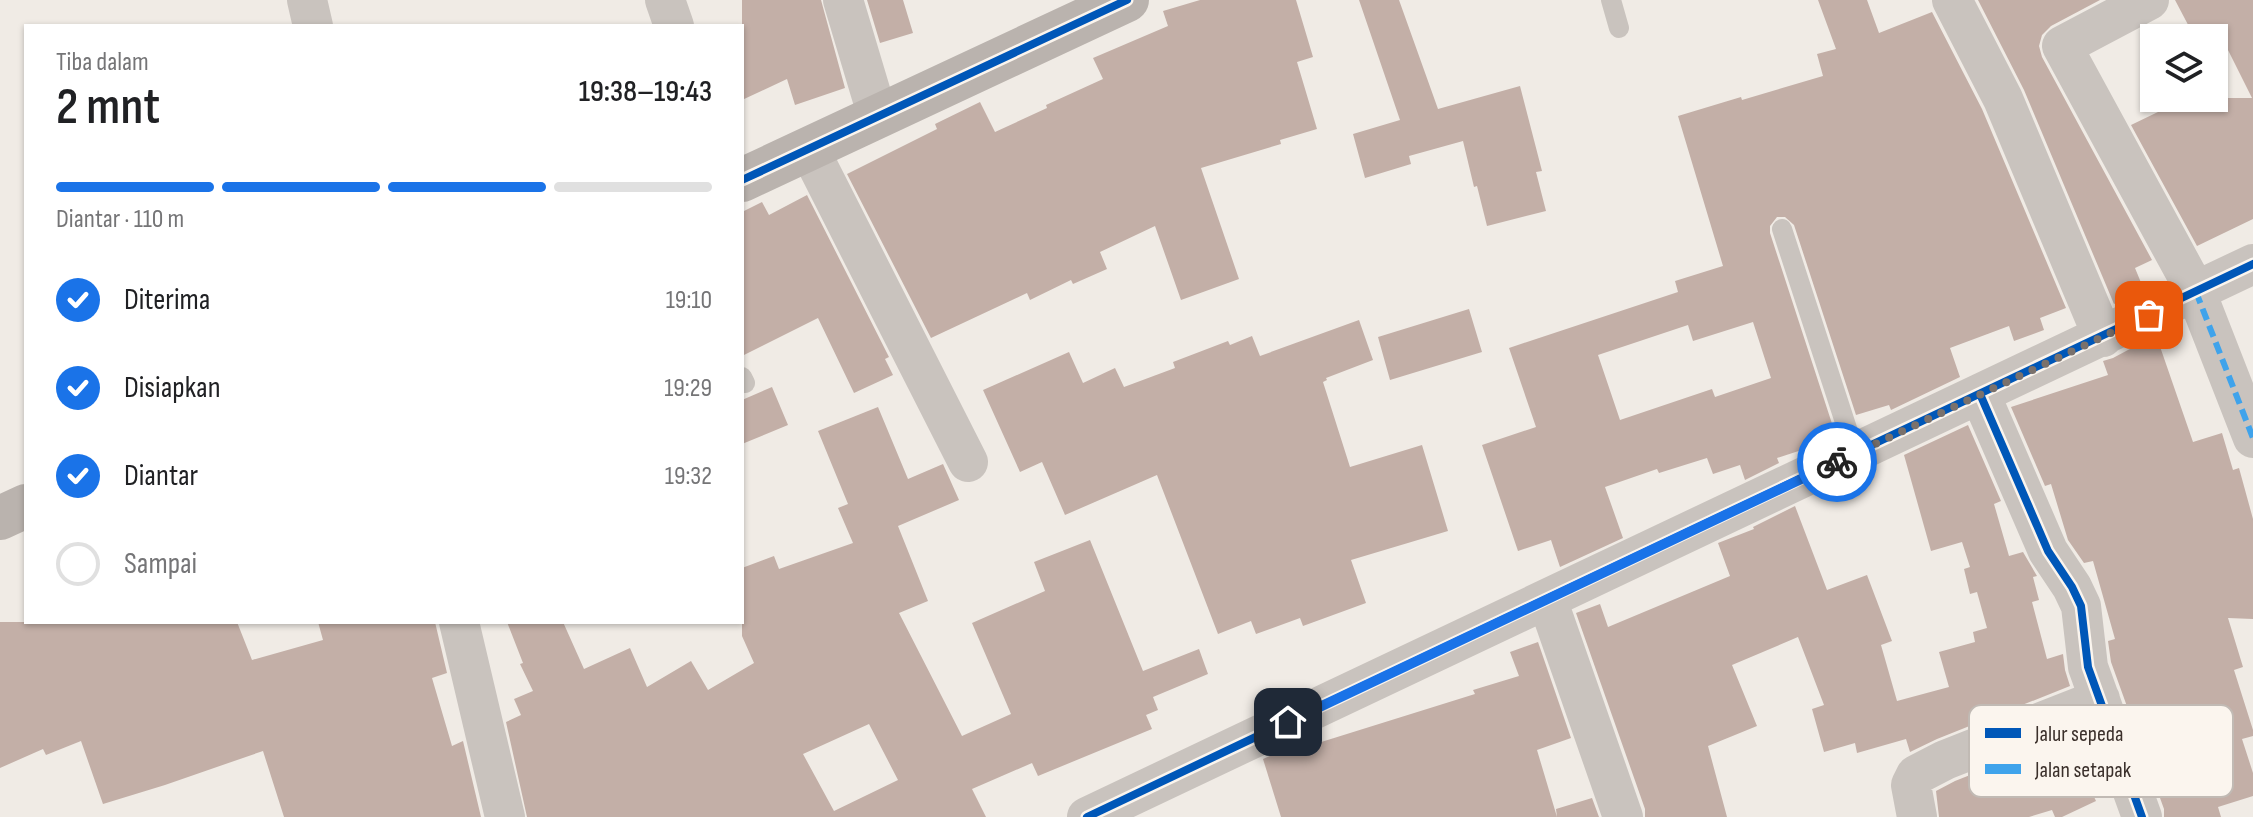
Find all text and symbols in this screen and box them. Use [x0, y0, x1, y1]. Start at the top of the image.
map controls [2140, 24, 2228, 112]
button: layers [2140, 24, 2228, 112]
text: Tiba dalam [56, 47, 149, 78]
text: 19:38–19:43 [579, 74, 712, 110]
text: 2 mnt [56, 76, 160, 139]
text: Diantar · 110 m [56, 204, 184, 235]
icon: check [56, 278, 100, 322]
pin [2115, 281, 2183, 349]
text: Diterima [124, 282, 210, 318]
text: 19:10 [666, 285, 712, 316]
icon: bag [2127, 293, 2171, 337]
icon: check [56, 366, 100, 410]
text: Disiapkan [124, 370, 221, 406]
text: 19:29 [664, 373, 712, 404]
courier [1797, 422, 1877, 502]
icon: bike [1815, 440, 1859, 484]
icon: check [56, 454, 100, 498]
text: Diantar [124, 458, 198, 494]
text: 19:32 [665, 461, 712, 492]
text: Sampai [124, 546, 197, 582]
pin [1254, 688, 1322, 756]
icon: home [1266, 700, 1310, 744]
legend [1969, 705, 2233, 797]
text: Jalur sepeda [2034, 721, 2123, 748]
text: Jalan setapak [2034, 757, 2132, 784]

